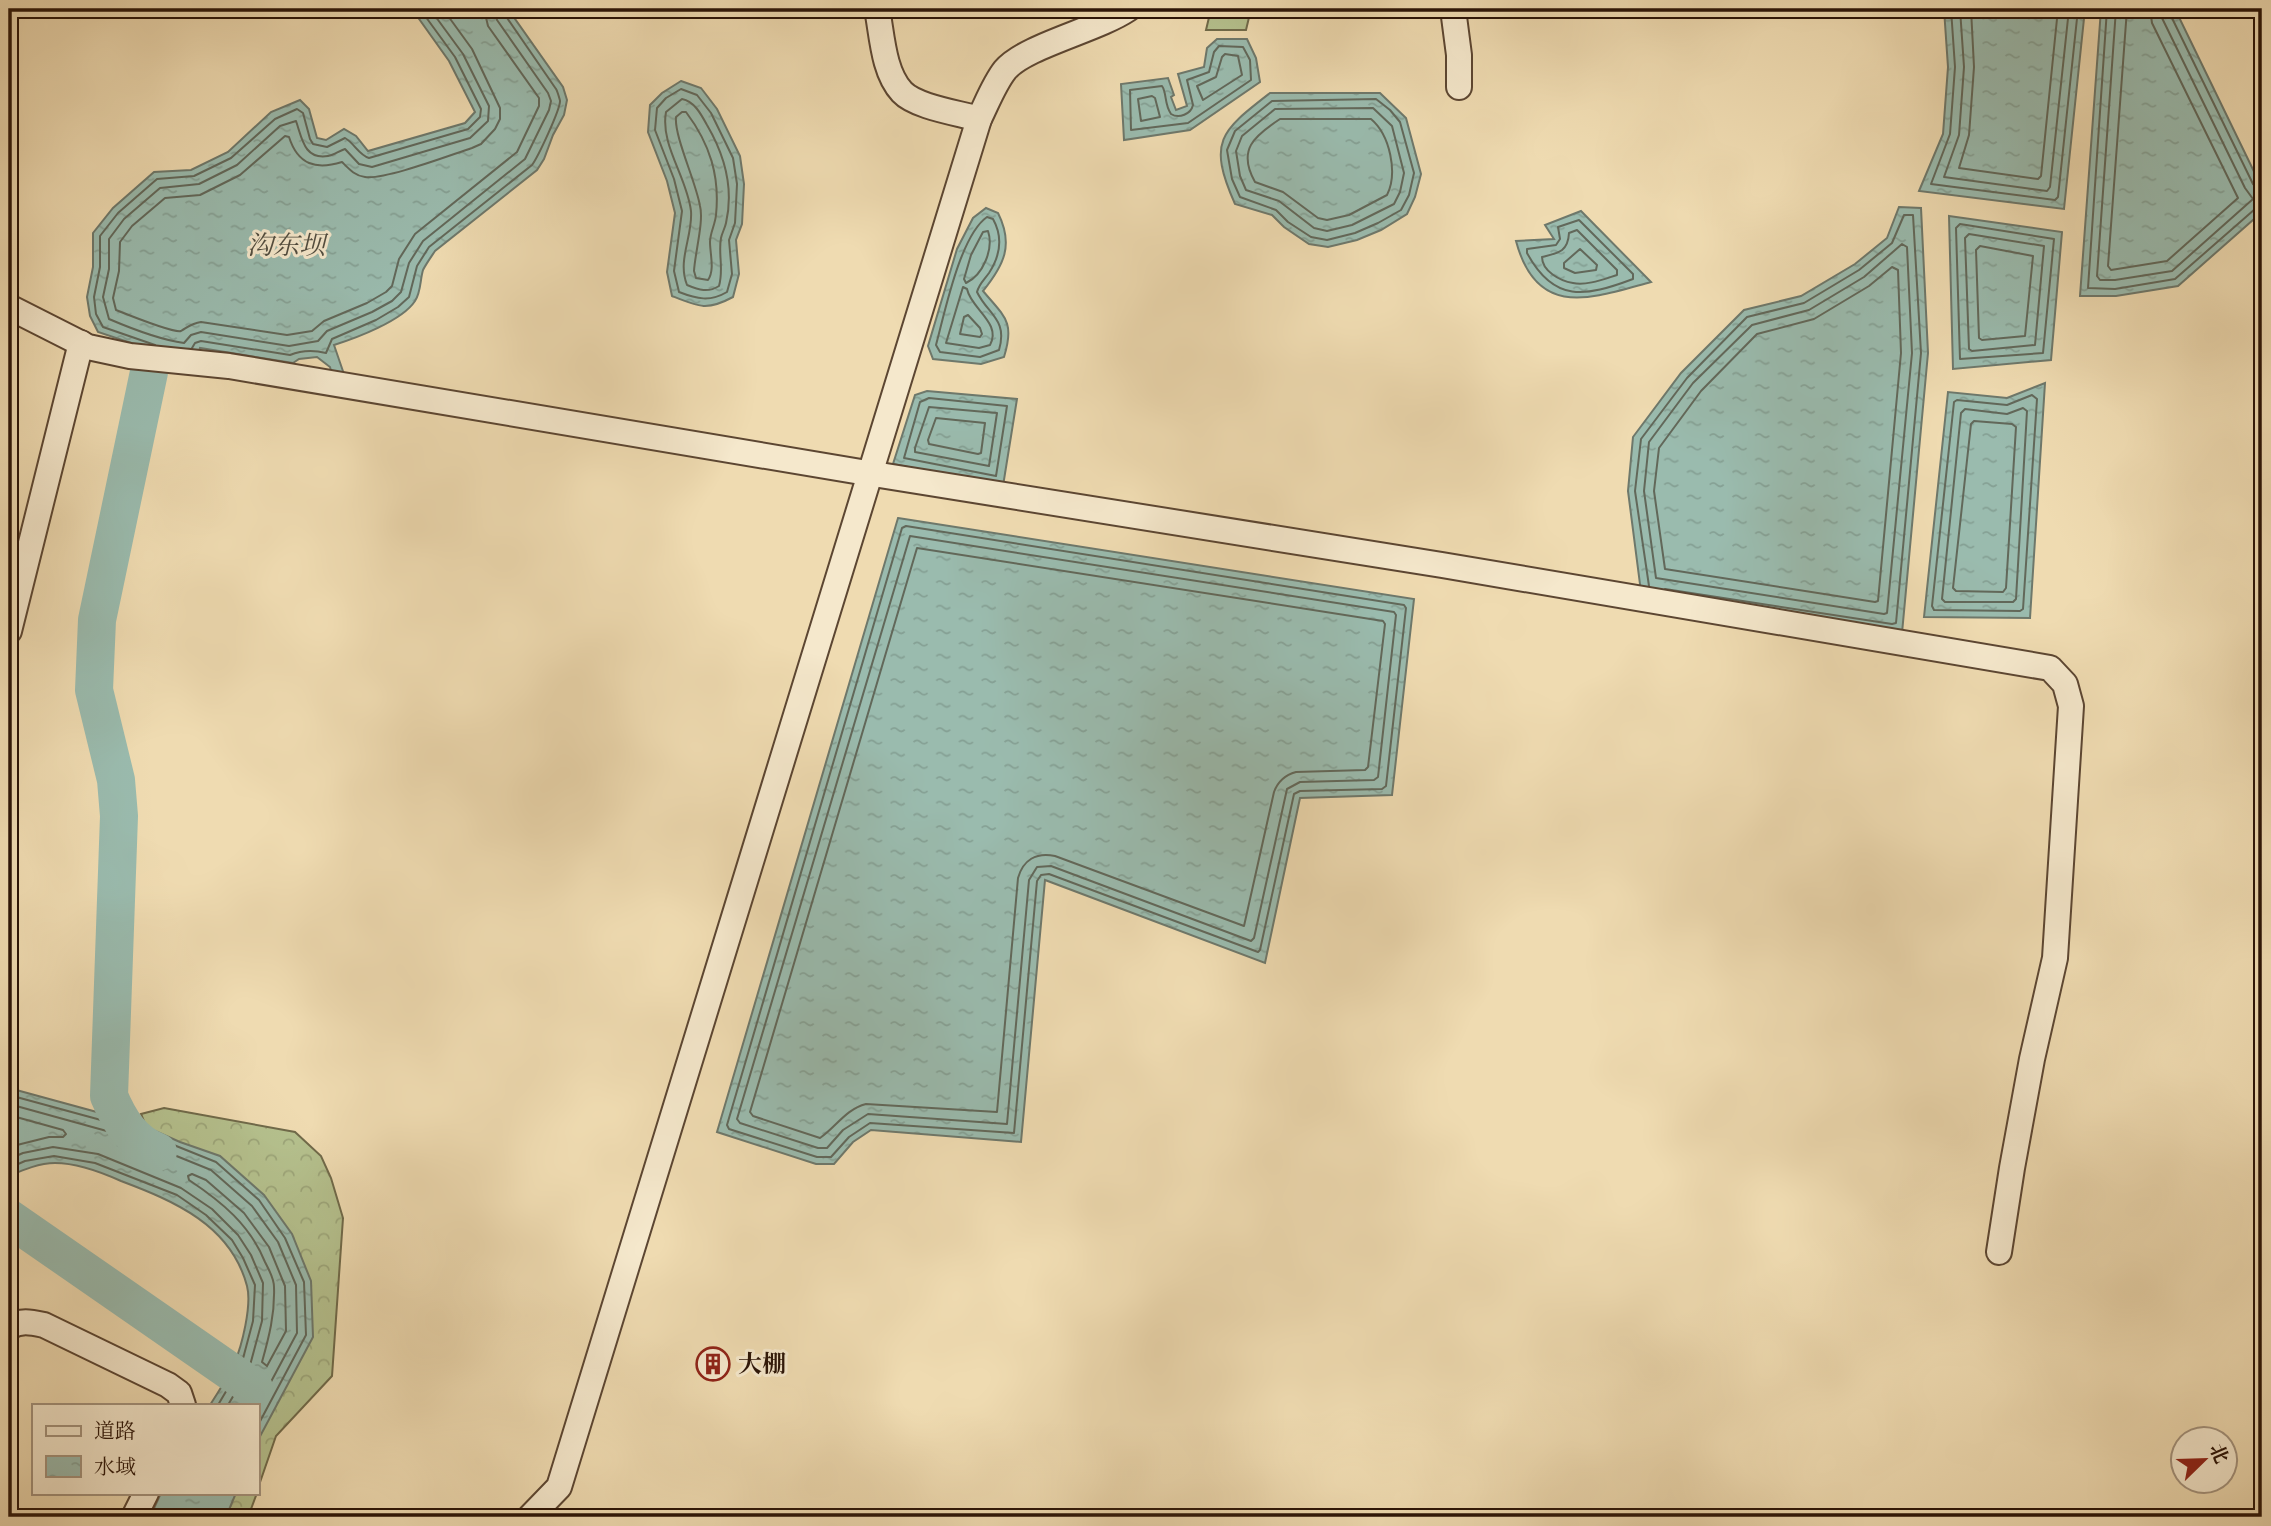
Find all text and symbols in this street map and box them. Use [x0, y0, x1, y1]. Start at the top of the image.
water label: 沟东坝 [247, 228, 329, 262]
building icon: 大棚 [694, 1345, 732, 1383]
place label: 大棚 [738, 1348, 786, 1379]
legend [32, 1404, 259, 1494]
text: 道路 [94, 1417, 136, 1444]
north arrow [2170, 1424, 2240, 1494]
text: 北 [2204, 1440, 2234, 1467]
text: 水域 [94, 1453, 136, 1480]

